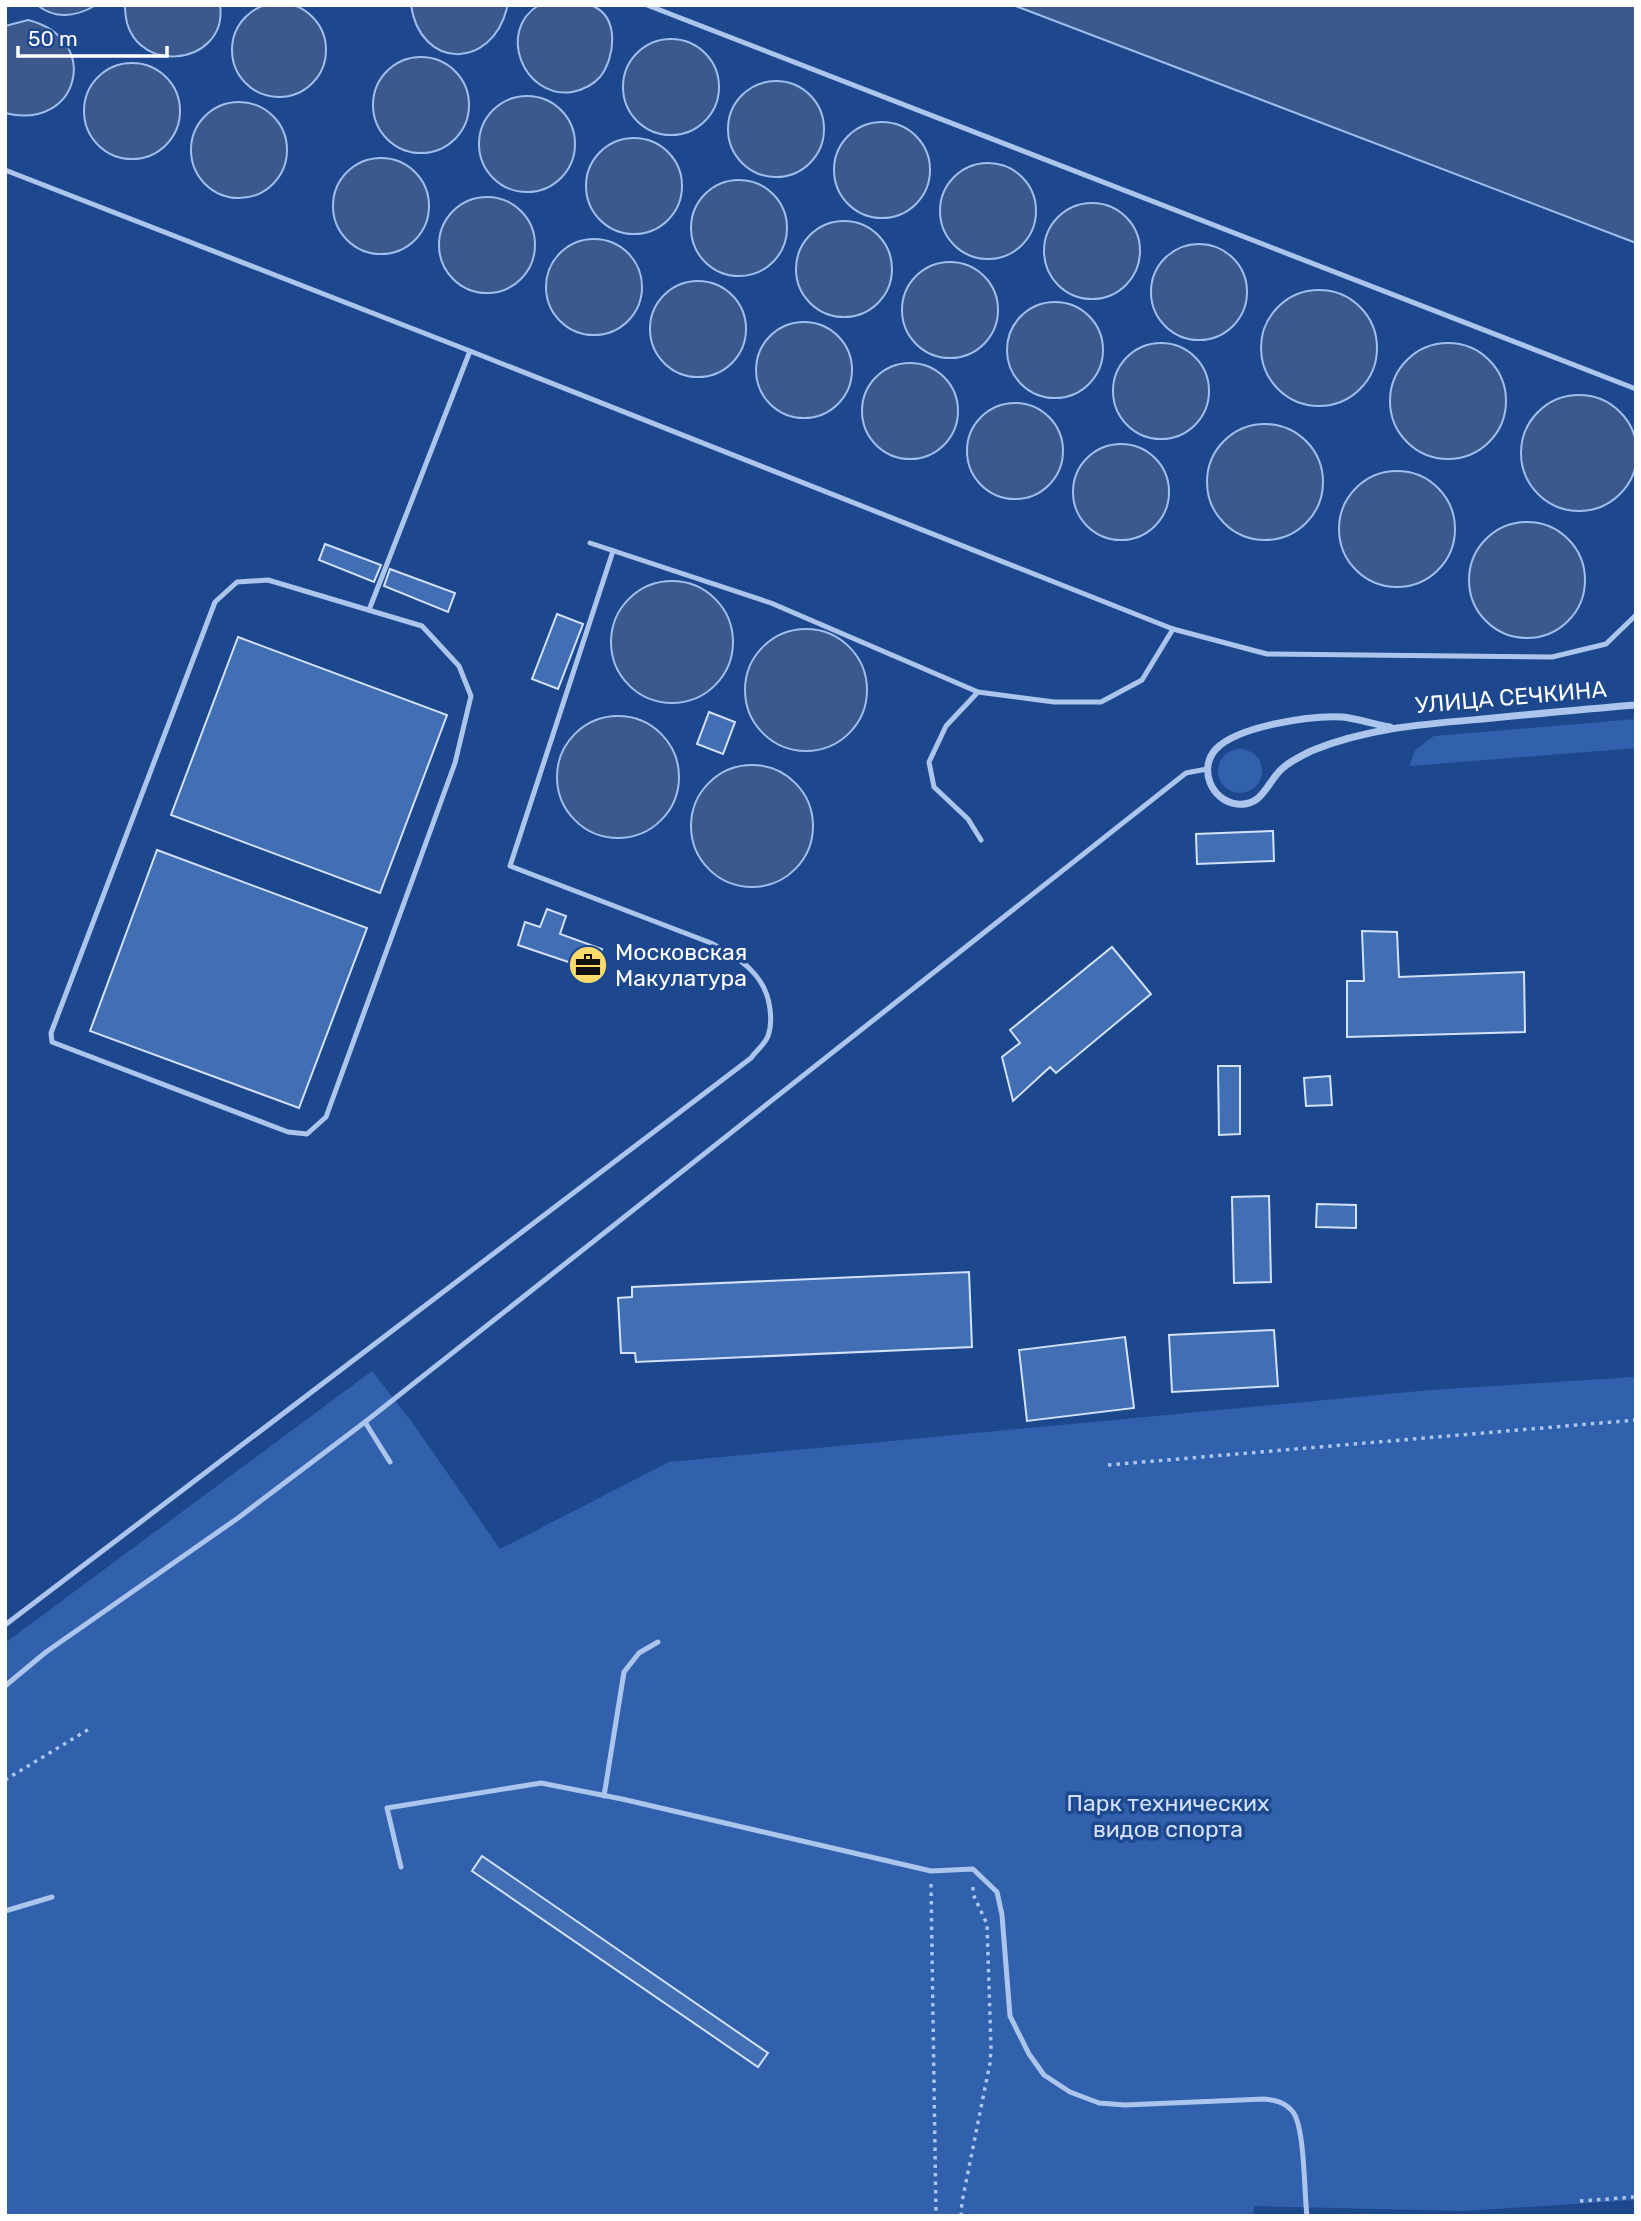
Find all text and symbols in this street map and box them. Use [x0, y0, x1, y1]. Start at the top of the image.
scale bar [18, 14, 166, 58]
text: 50 m [28, 26, 78, 51]
street label: УЛИЦА СЕЧКИНА [1414, 675, 1608, 719]
place label: Московская Макулатура [615, 938, 747, 992]
office icon: Московская Макулатура [567, 944, 609, 986]
park label: Парк технических видов спорта [1067, 1789, 1269, 1843]

